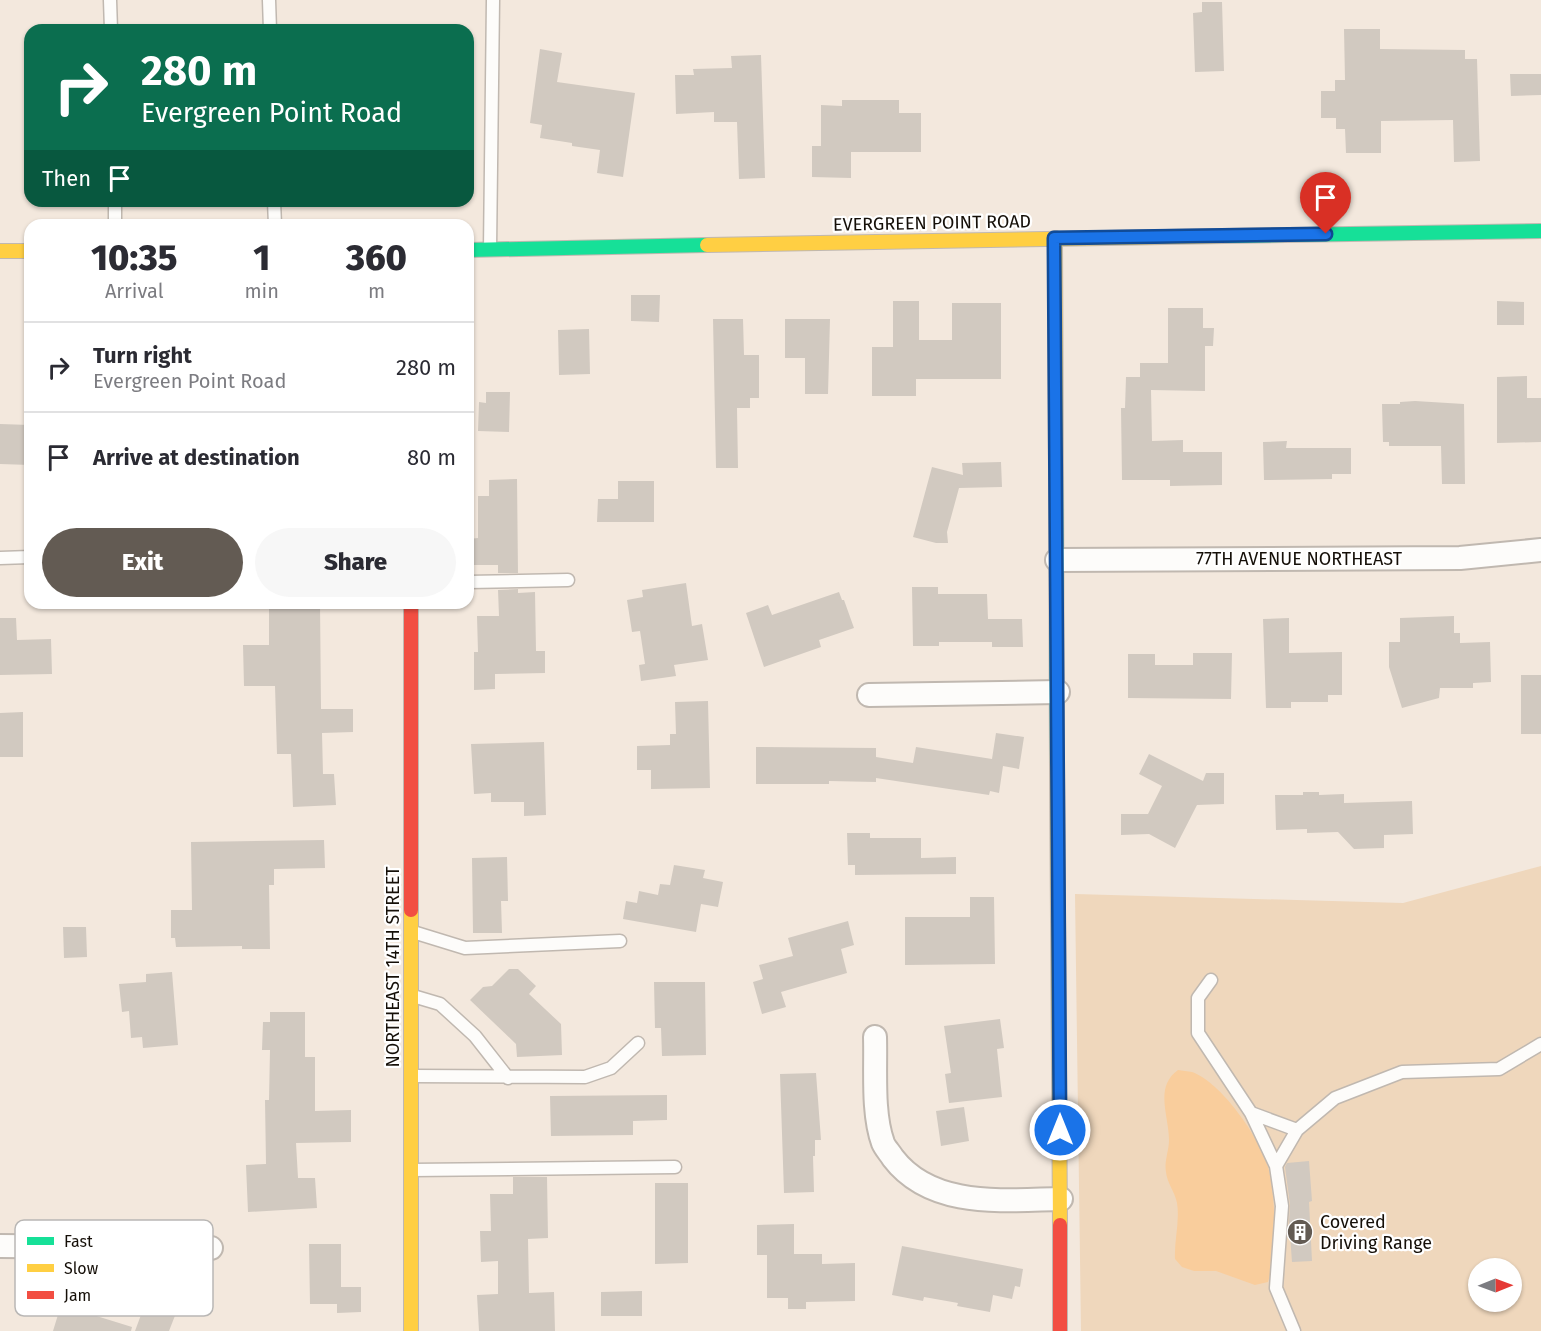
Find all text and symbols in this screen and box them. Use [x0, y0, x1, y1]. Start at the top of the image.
text: 280 m [141, 46, 257, 96]
icon: right [42, 48, 120, 126]
text: Evergreen Point Road [141, 97, 402, 129]
icon: arrive [103, 162, 136, 195]
text: Then [42, 165, 91, 192]
pin [1300, 172, 1351, 234]
icon: arrive [1309, 181, 1342, 214]
street label: EVERGREEN POINT ROAD [833, 210, 1031, 236]
text: 10:35 [91, 236, 177, 280]
text: 1 [253, 236, 270, 280]
text: 360 [346, 236, 407, 280]
text: Arrival [105, 279, 164, 303]
text: min [244, 279, 279, 303]
text: m [368, 279, 385, 303]
text: Turn right [93, 342, 192, 369]
icon: right [42, 351, 75, 384]
text: 280 m [396, 354, 456, 381]
text: Evergreen Point Road [93, 369, 286, 393]
icon: arrive [42, 441, 75, 474]
text: Arrive at destination [93, 444, 300, 471]
text: 80 m [407, 444, 456, 471]
button: Exit [42, 528, 243, 597]
button: Share [255, 528, 456, 597]
street label: 77TH AVENUE NORTHEAST [1196, 548, 1403, 570]
street label: NORTHEAST 14TH STREET [382, 866, 404, 1068]
position arrow [1028, 1098, 1092, 1162]
place label: Covered Driving Range [1320, 1211, 1432, 1254]
building icon: Covered Driving Range [1285, 1217, 1315, 1247]
legend [15, 1220, 213, 1316]
text: Fast [64, 1232, 93, 1251]
north arrow [1468, 1258, 1522, 1312]
map controls [1468, 1258, 1522, 1312]
text: Slow [64, 1259, 99, 1278]
text: Jam [64, 1286, 91, 1305]

